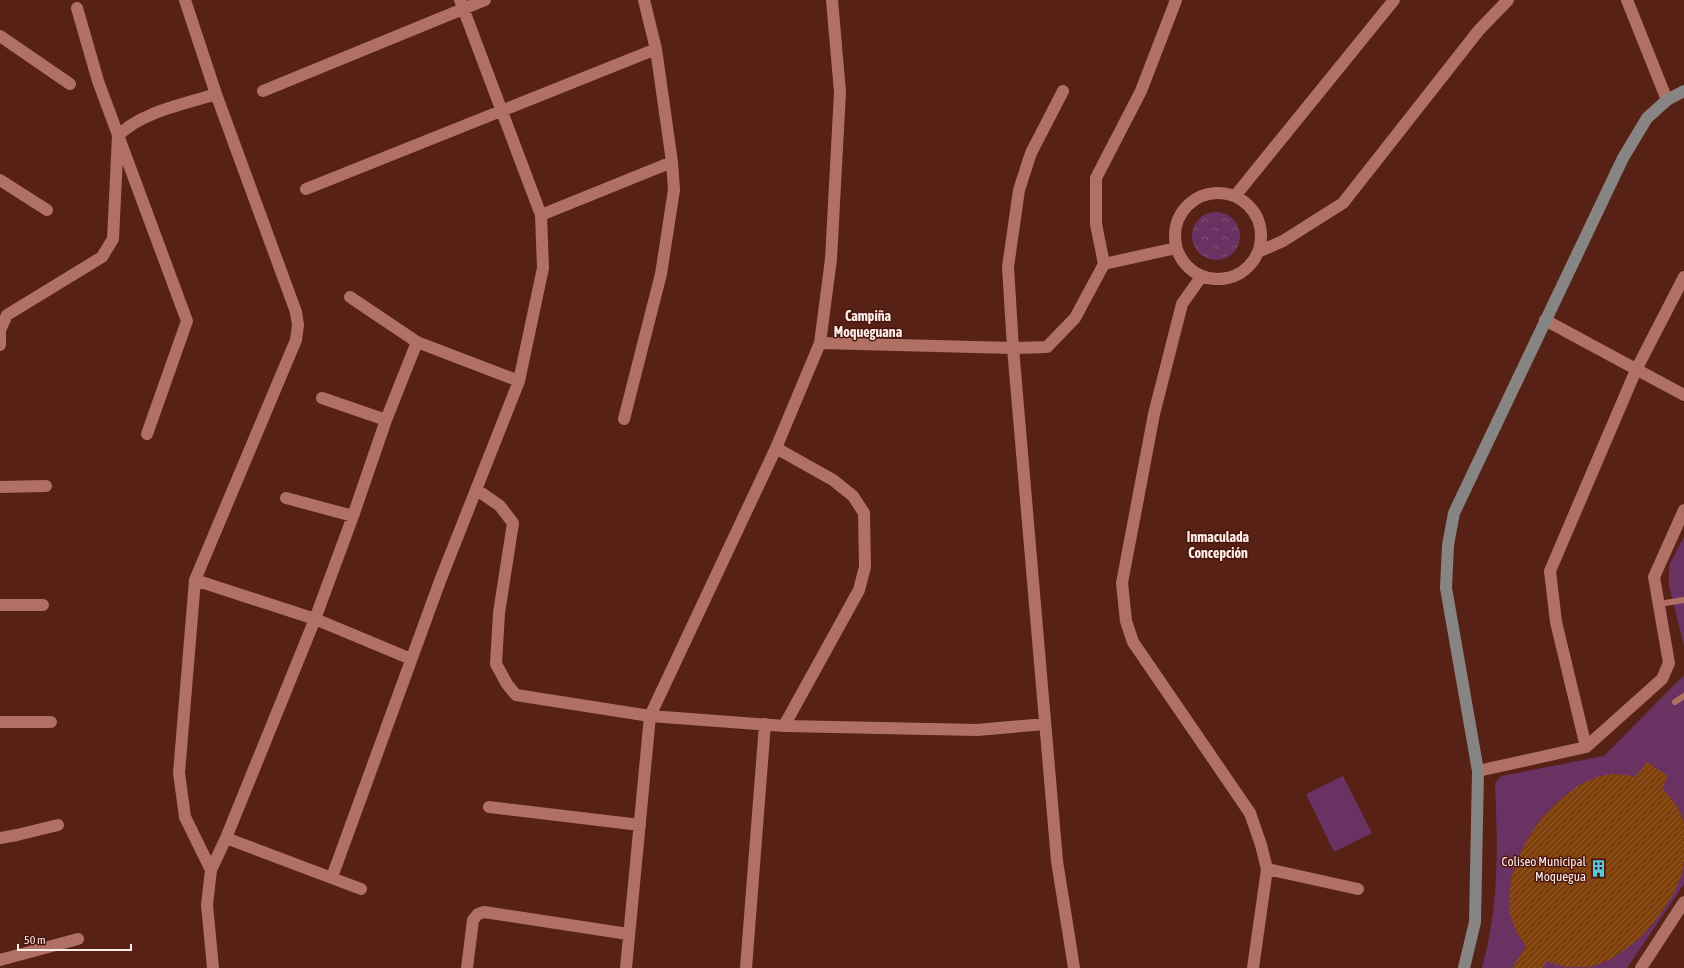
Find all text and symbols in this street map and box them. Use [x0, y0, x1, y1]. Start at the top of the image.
district label: Campiña Moqueguana [834, 308, 903, 340]
district label: Inmaculada Concepción [1187, 529, 1250, 561]
place label: Coliseo Municipal Moquegua [1502, 854, 1587, 884]
building icon: Coliseo Municipal Moquegua [1589, 858, 1609, 878]
scale bar [18, 926, 131, 952]
text: 50 m [24, 933, 46, 947]

